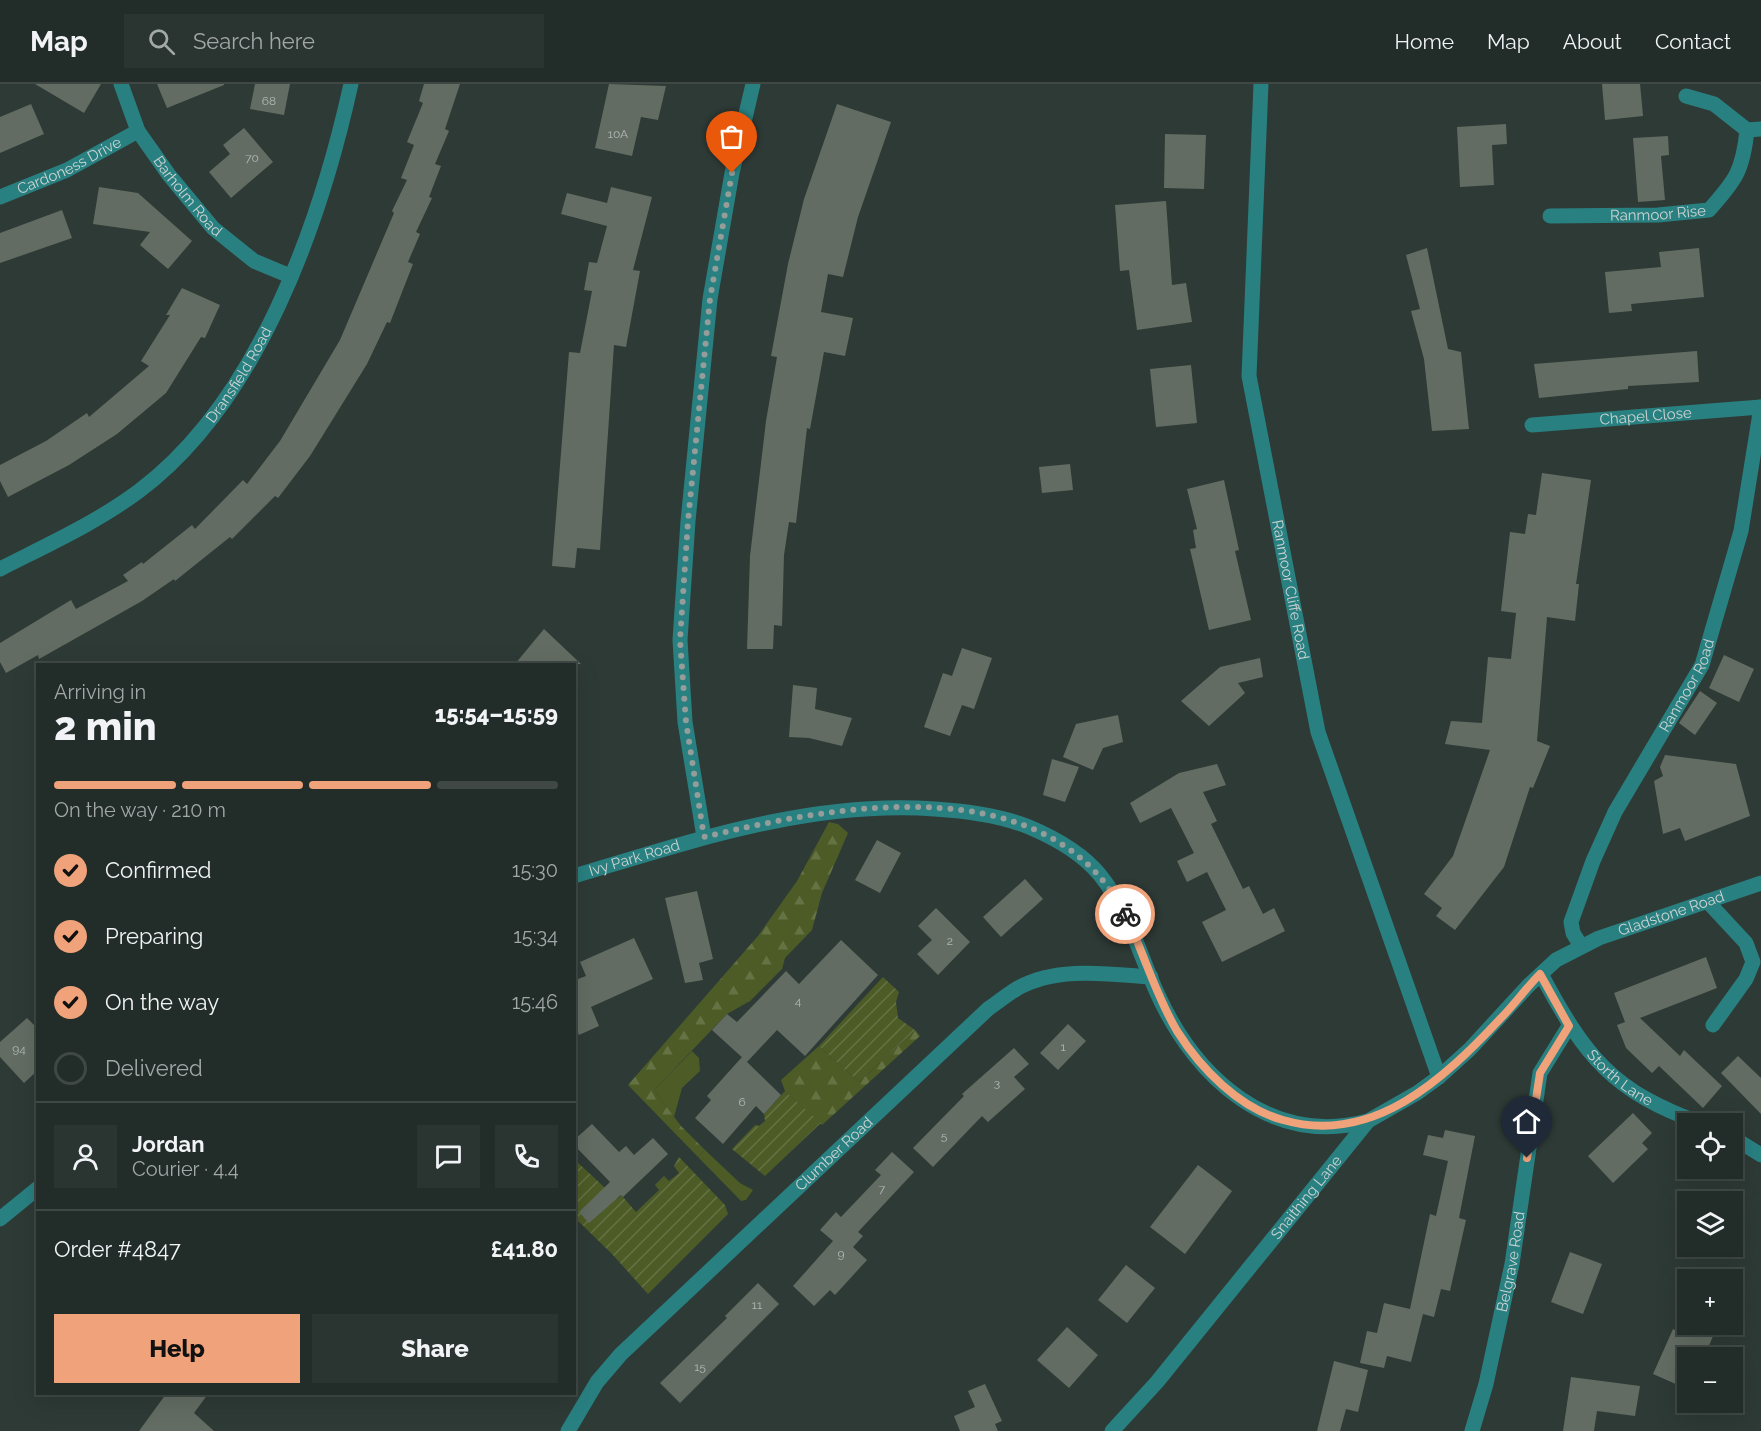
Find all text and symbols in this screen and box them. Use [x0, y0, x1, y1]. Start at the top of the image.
search box [124, 14, 544, 68]
text: Map [30, 25, 88, 58]
icon: search [145, 25, 178, 58]
text: Search here [193, 28, 315, 54]
text: Home [1395, 29, 1454, 54]
text: Map [1487, 29, 1530, 54]
text: About [1563, 29, 1622, 54]
text: Contact [1655, 29, 1731, 54]
house number: 68 [262, 94, 276, 108]
pin [706, 111, 757, 173]
icon: bag [715, 120, 748, 153]
house number: 10A [608, 127, 628, 141]
street label: Cardoness Drive [14, 133, 125, 198]
house number: 70 [245, 151, 259, 165]
street label: Barholm Road [149, 152, 225, 241]
street label: Ranmoor Rise [1610, 201, 1707, 224]
street label: Dransfield Road [202, 324, 276, 426]
street label: Chapel Close [1599, 403, 1692, 429]
street label: Ranmoor Cliffe Road [1268, 518, 1313, 661]
street label: Ranmoor Road [1655, 637, 1718, 735]
text: Arriving in [54, 680, 146, 704]
text: 15:54–15:59 [435, 701, 558, 727]
text: 2 min [54, 703, 157, 749]
text: On the way · 210 m [54, 798, 226, 822]
street label: Ivy Park Road [587, 836, 682, 880]
icon: check [54, 854, 87, 887]
text: Confirmed [105, 857, 212, 883]
text: 15:30 [512, 858, 558, 882]
courier [1095, 884, 1155, 944]
street label: Gladstone Road [1616, 887, 1727, 940]
icon: bike [1109, 898, 1142, 931]
icon: check [54, 920, 87, 953]
text: Preparing [105, 923, 203, 949]
text: 15:34 [513, 924, 558, 948]
house number: 2 [947, 934, 953, 948]
icon: check [54, 986, 87, 1019]
text: On the way [105, 989, 219, 1015]
text: 15:46 [512, 990, 558, 1014]
house number: 4 [795, 994, 802, 1008]
house number: 1 [1060, 1040, 1066, 1054]
house number: 94 [12, 1042, 26, 1056]
street label: Storth Lane [1583, 1046, 1656, 1110]
text: Delivered [105, 1055, 203, 1081]
house number: 3 [994, 1076, 1000, 1090]
house number: 6 [738, 1095, 746, 1109]
pin [1501, 1096, 1552, 1158]
icon: home [1510, 1105, 1543, 1138]
street label: Clumber Road [791, 1113, 876, 1195]
map controls [1677, 1113, 1743, 1413]
button: locate [1677, 1113, 1743, 1179]
button: person [54, 1125, 117, 1188]
button: chat [417, 1125, 480, 1188]
button: phone [495, 1125, 558, 1188]
house number: 5 [941, 1129, 948, 1143]
text: Jordan [132, 1131, 204, 1157]
street label: Snaithing Lane [1267, 1152, 1346, 1243]
text: Courier · 4.4 [132, 1157, 239, 1181]
house number: 7 [879, 1182, 886, 1196]
button: layers [1677, 1191, 1743, 1257]
street label: Belgrave Road [1493, 1210, 1529, 1314]
text: Order #4847 [54, 1236, 181, 1262]
text: £41.80 [491, 1236, 558, 1262]
house number: 9 [837, 1247, 845, 1261]
button: + [1677, 1269, 1743, 1335]
house number: 11 [752, 1298, 762, 1312]
button: Help [54, 1314, 300, 1383]
button: Share [312, 1314, 558, 1383]
button: − [1677, 1347, 1743, 1413]
house number: 15 [694, 1360, 706, 1374]

